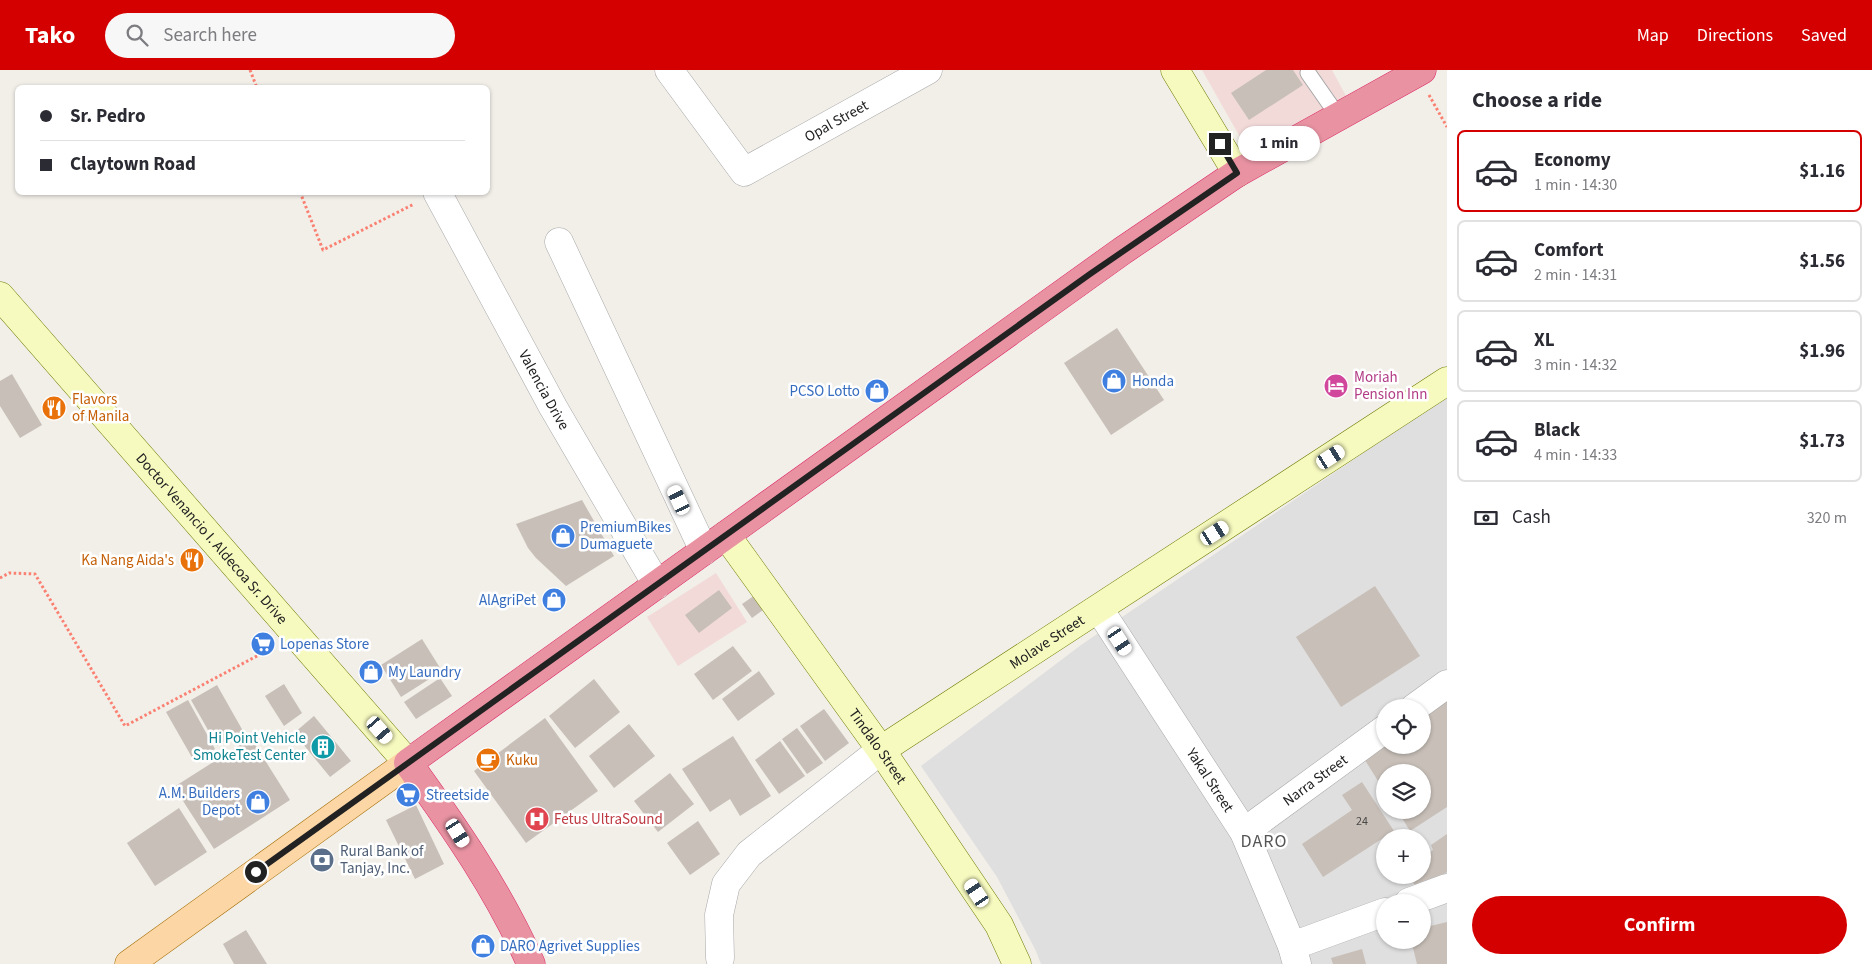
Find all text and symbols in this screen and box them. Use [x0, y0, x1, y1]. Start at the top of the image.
search box [105, 13, 455, 58]
text: Tako [25, 18, 75, 53]
icon: search [123, 21, 151, 49]
text: Search here [163, 22, 257, 49]
text: Map [1637, 23, 1669, 48]
text: Directions [1697, 23, 1773, 48]
text: Saved [1801, 23, 1847, 48]
text: Choose a ride [1472, 84, 1602, 116]
street label: Opal Street [801, 95, 872, 148]
text: Sr. Pedro [70, 103, 146, 130]
callout: 1 min [1238, 126, 1320, 162]
text: 1 min [1260, 132, 1298, 154]
route end [1209, 133, 1231, 155]
text: Economy [1534, 147, 1611, 174]
icon: car [1474, 149, 1519, 194]
text: Claytown Road [70, 151, 196, 178]
text: $1.16 [1799, 158, 1845, 185]
text: 1 min · 14:30 [1534, 174, 1617, 196]
text: Comfort [1534, 237, 1604, 264]
icon: car [1474, 239, 1519, 284]
text: $1.56 [1799, 248, 1845, 275]
text: 2 min · 14:31 [1534, 264, 1617, 286]
text: XL [1534, 327, 1555, 354]
icon: car [1474, 329, 1519, 374]
text: $1.96 [1799, 338, 1845, 365]
street label: Valencia Drive [513, 346, 574, 434]
text: 3 min · 14:32 [1534, 354, 1617, 376]
place label: Moriah Pension Inn [1354, 367, 1427, 405]
shop icon: Honda [1101, 368, 1127, 394]
place label: Honda [1132, 371, 1174, 392]
hotel icon: Moriah Pension Inn [1323, 373, 1349, 399]
shop icon: PCSO Lotto [864, 378, 890, 404]
place label: PCSO Lotto [790, 381, 860, 402]
place label: Flavors of Manila [72, 389, 129, 427]
restaurant icon: Flavors of Manila [41, 395, 67, 421]
text: Black [1534, 417, 1580, 444]
icon: car [1474, 419, 1519, 464]
text: $1.73 [1799, 428, 1845, 455]
car [1314, 443, 1347, 471]
text: 4 min · 14:33 [1534, 444, 1617, 466]
street label: Doctor Venancio I. Aldecoa Sr. Drive [131, 449, 292, 629]
car [665, 483, 692, 517]
icon: cash [1472, 504, 1500, 532]
text: Cash [1512, 504, 1551, 531]
text: 320 m [1807, 507, 1847, 529]
place label: PremiumBikes Dumaguete [580, 517, 671, 555]
car [1198, 519, 1231, 547]
shop icon: PremiumBikes Dumaguete [550, 523, 576, 549]
restaurant icon: Ka Nang Aida's [179, 547, 205, 573]
place label: Ka Nang Aida's [81, 550, 174, 571]
shop icon: AlAgriPet [541, 587, 567, 613]
place label: AlAgriPet [479, 590, 536, 611]
street label: Molave Street [1006, 610, 1089, 674]
car [1105, 624, 1134, 658]
supermarket icon: Lopenas Store [250, 631, 276, 657]
place label: Lopenas Store [280, 634, 369, 655]
shop icon: My Laundry [358, 659, 384, 685]
place label: My Laundry [388, 662, 461, 683]
map controls [1376, 699, 1431, 949]
button: locate [1376, 699, 1431, 754]
street label: Tindalo Street [843, 704, 911, 789]
car [364, 714, 395, 746]
place label: Hi Point Vehicle SmokeTest Center [193, 728, 307, 766]
building icon: Hi Point Vehicle SmokeTest Center [310, 734, 336, 760]
street label: Yakal Street [1181, 743, 1238, 817]
cafe icon: Kuku [475, 747, 501, 773]
place label: Kuku [506, 750, 538, 771]
street label: Narra Street [1279, 750, 1352, 811]
button: layers [1376, 764, 1431, 819]
supermarket icon: Streetside [395, 782, 421, 808]
place label: A.M. Builders Depot [159, 783, 240, 821]
place label: Streetside [426, 785, 489, 806]
shop icon: A.M. Builders Depot [245, 789, 271, 815]
hospital icon: Fetus UltraSound [524, 806, 550, 832]
place label: Fetus UltraSound [554, 809, 663, 830]
house number: 24 [1356, 813, 1368, 830]
car [443, 816, 472, 850]
district label: DARO [1241, 829, 1287, 854]
button: + [1376, 829, 1431, 884]
place label: Rural Bank of Tanjay, Inc. [340, 841, 424, 879]
bank icon: Rural Bank of Tanjay, Inc. [309, 847, 335, 873]
route start [245, 861, 267, 883]
car [962, 876, 991, 910]
button: − [1376, 894, 1431, 949]
button: Confirm [1472, 896, 1847, 954]
shop icon: DARO Agrivet Supplies [470, 933, 496, 959]
place label: DARO Agrivet Supplies [500, 936, 640, 957]

